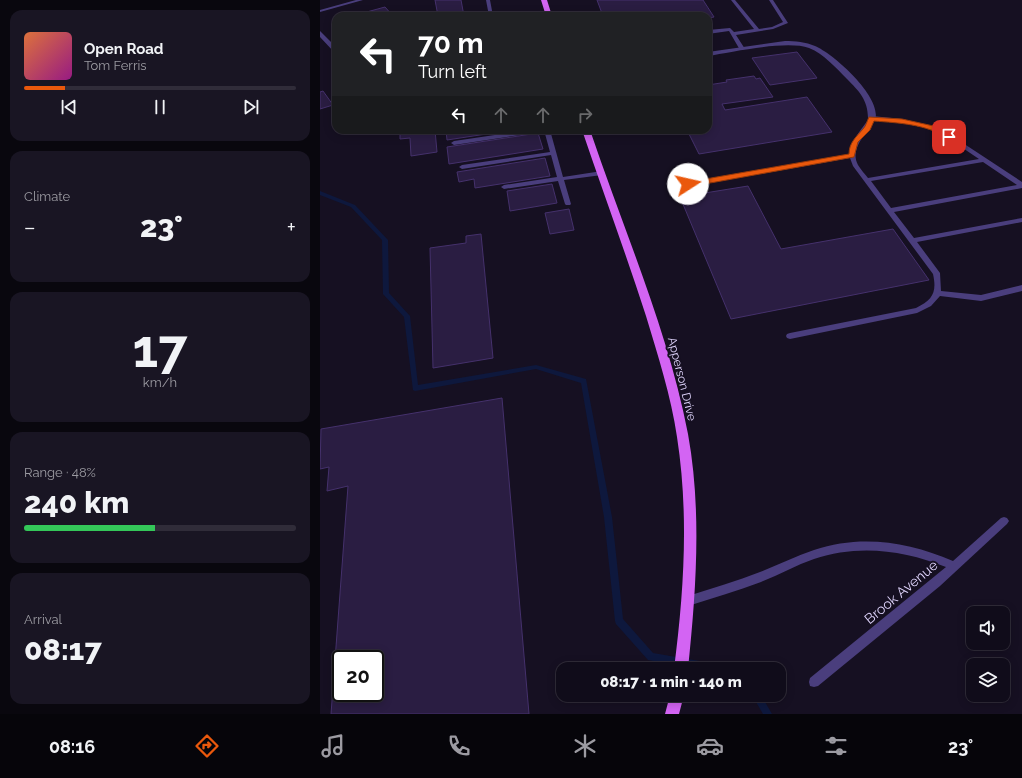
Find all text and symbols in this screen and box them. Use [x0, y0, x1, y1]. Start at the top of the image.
text: 70 m [418, 27, 484, 60]
icon: left [352, 28, 404, 80]
text: Open Road [84, 40, 164, 58]
text: Tom Ferris [84, 58, 147, 73]
text: Turn left [418, 61, 487, 82]
icon: previous [58, 96, 80, 118]
icon: pause [149, 96, 171, 118]
icon: next [240, 96, 262, 118]
icon: left [448, 104, 470, 126]
icon: ahead [490, 104, 512, 126]
icon: ahead [532, 104, 554, 126]
icon: right [574, 104, 596, 126]
pin [932, 120, 966, 154]
icon: arrive [938, 126, 960, 148]
position arrow [667, 163, 709, 205]
text: Climate [24, 189, 70, 204]
text: 23° [140, 209, 183, 244]
text: − [24, 214, 36, 240]
text: + [287, 214, 296, 240]
text: 17 [133, 318, 187, 379]
street label: Apperson Drive [665, 336, 699, 422]
text: km/h [143, 375, 177, 390]
text: Range · 48% [24, 465, 96, 480]
text: 240 km [24, 485, 129, 520]
street label: Brook Avenue [861, 557, 941, 627]
map controls [966, 606, 1010, 702]
button: sound [966, 606, 1010, 650]
text: Arrival [24, 612, 62, 627]
text: 08:17 [24, 632, 102, 667]
speed limit sign: 20 [332, 650, 384, 702]
button: layers [966, 658, 1010, 702]
text: 08:17 · 1 min · 140 m [600, 673, 742, 691]
icon: directions [193, 732, 221, 760]
icon: music [319, 732, 347, 760]
icon: phone [445, 732, 473, 760]
icon: climate [571, 732, 599, 760]
icon: car [696, 732, 724, 760]
icon: filters [822, 732, 850, 760]
text: 08:16 [49, 736, 95, 757]
text: 23° [948, 736, 973, 757]

